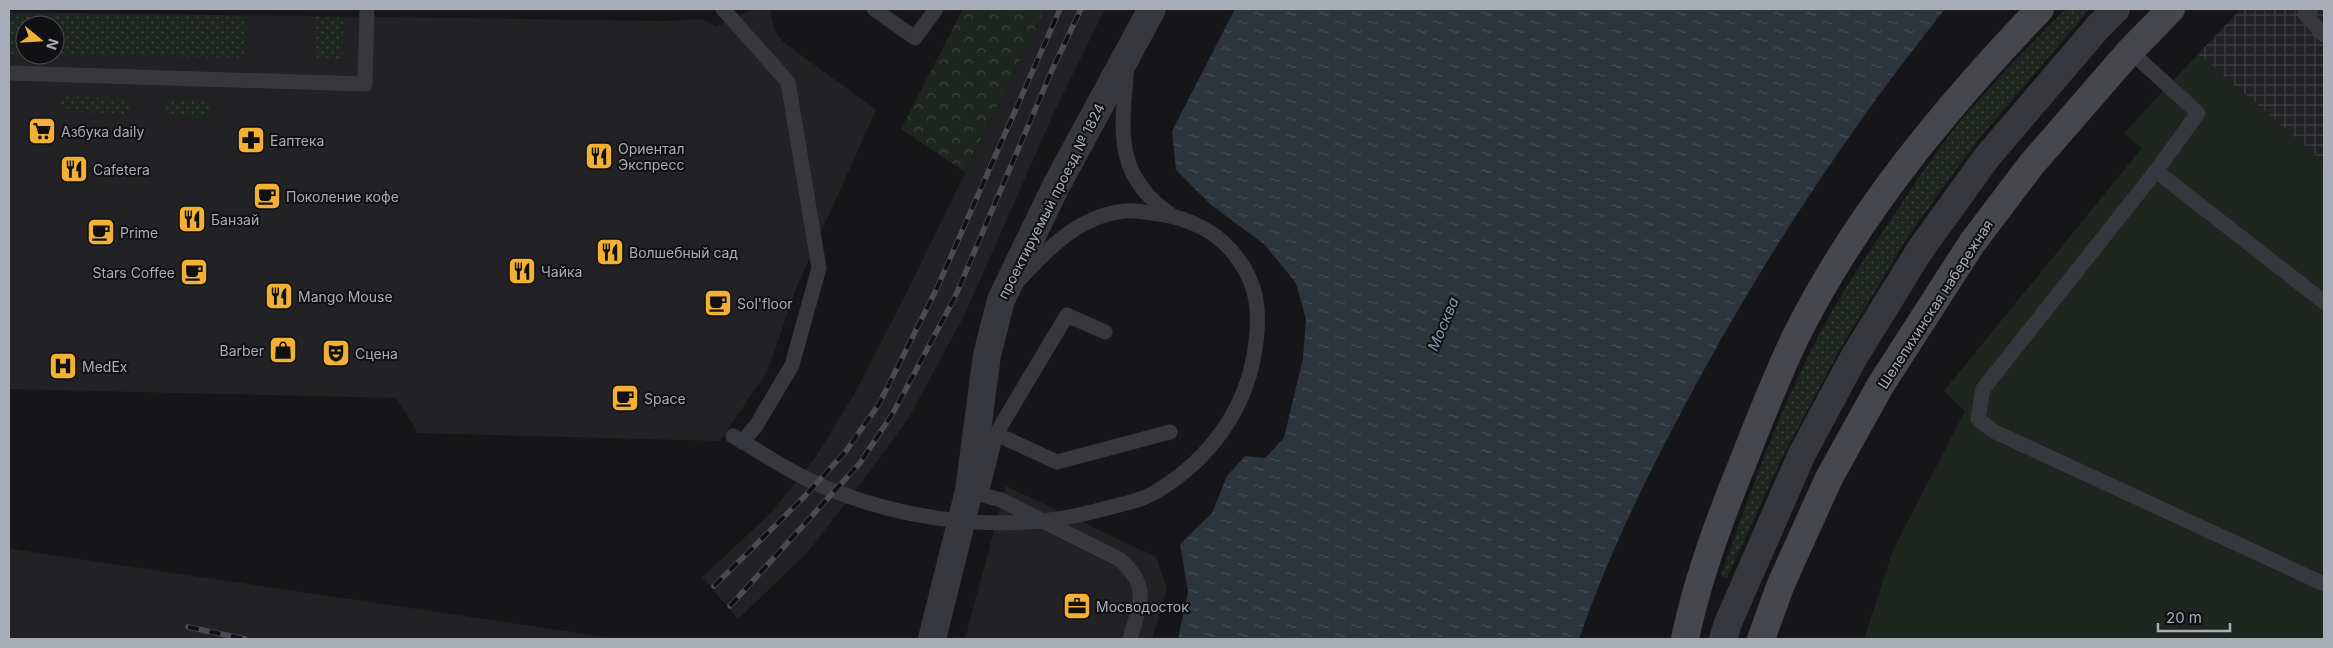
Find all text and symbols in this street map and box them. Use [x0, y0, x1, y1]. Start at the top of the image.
north arrow [15, 15, 65, 65]
text: N [43, 36, 63, 52]
street label: проектируемый проезд № 1824 [994, 100, 1108, 302]
supermarket icon: Азбука daily [27, 116, 57, 146]
place label: Азбука daily [61, 123, 144, 140]
pharmacy icon: Еаптека [236, 125, 266, 155]
place label: Еаптека [270, 132, 324, 149]
place label: Ориентал Экспресс [618, 140, 684, 173]
restaurant icon: Ориентал Экспресс [584, 141, 614, 171]
restaurant icon: Cafetera [59, 154, 89, 184]
place label: Cafetera [93, 161, 150, 178]
cafe icon: Поколение кофе [252, 181, 282, 211]
place label: Поколение кофе [286, 188, 399, 205]
restaurant icon: Банзай [177, 204, 207, 234]
place label: Банзай [211, 211, 259, 228]
street label: Шелепихинская набережная [1874, 216, 1996, 392]
cafe icon: Prime [86, 217, 116, 247]
place label: Prime [120, 224, 158, 241]
restaurant icon: Волшебный сад [595, 237, 625, 267]
place label: Волшебный сад [629, 244, 738, 261]
restaurant icon: Чайка [507, 256, 537, 286]
cafe icon: Stars Coffee [179, 257, 209, 287]
place label: Чайка [541, 263, 582, 280]
place label: Stars Coffee [93, 264, 175, 281]
restaurant icon: Mango Mouse [264, 281, 294, 311]
place label: Mango Mouse [298, 288, 393, 305]
cafe icon: Sol'floor [703, 288, 733, 318]
water label: Москва [1423, 294, 1463, 354]
place label: Sol'floor [737, 295, 793, 312]
shop icon: Barber [268, 335, 298, 365]
theatre icon: Сцена [321, 338, 351, 368]
place label: Barber [219, 342, 264, 359]
place label: Сцена [355, 345, 398, 362]
hospital icon: MedEx [48, 351, 78, 381]
place label: MedEx [82, 358, 128, 375]
cafe icon: Space [610, 383, 640, 413]
place label: Space [644, 390, 686, 407]
office icon: Мосводосток [1062, 591, 1092, 621]
place label: Мосводосток [1096, 598, 1189, 615]
scale bar [2158, 600, 2230, 632]
text: 20 m [2166, 608, 2202, 627]

